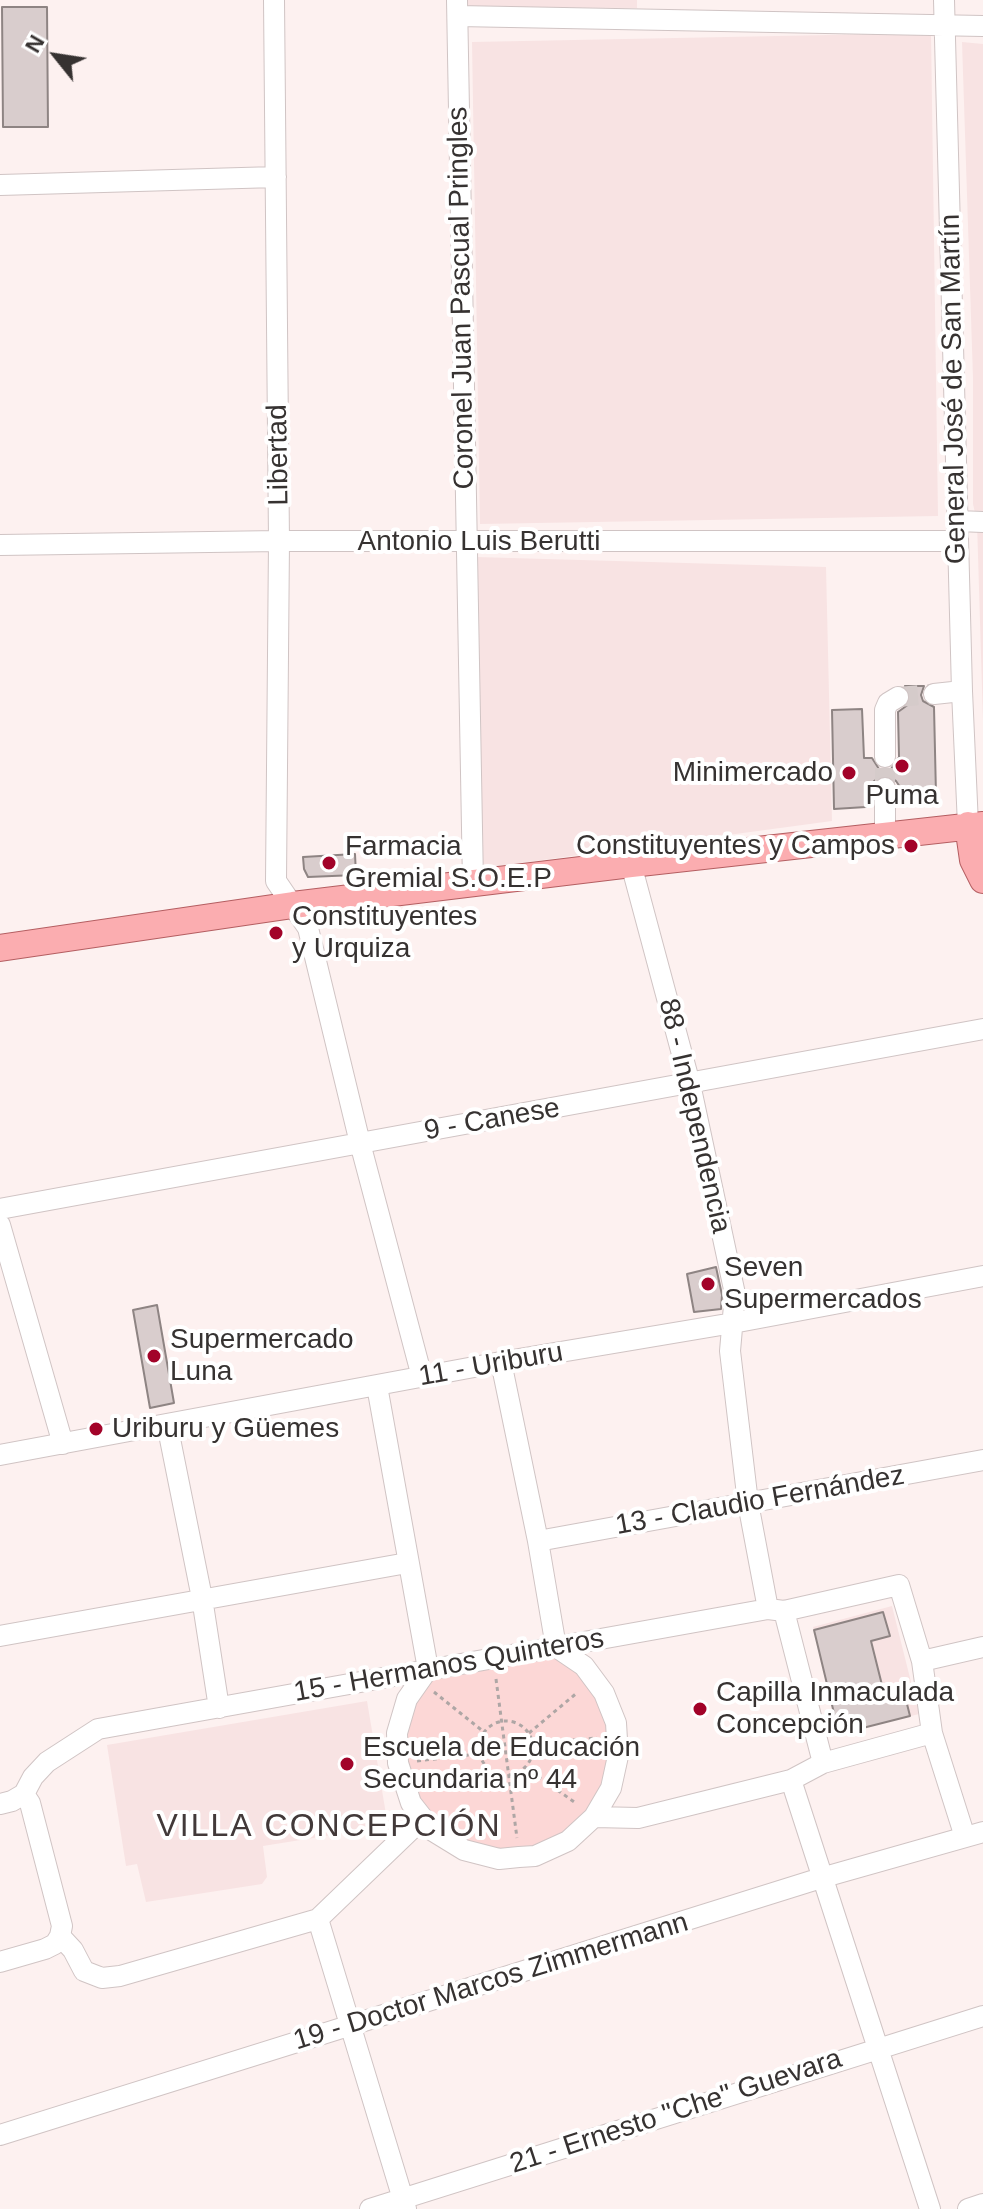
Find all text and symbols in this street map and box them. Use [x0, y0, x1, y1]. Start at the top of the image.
north arrow [16, 16, 96, 96]
text: N [20, 31, 50, 57]
street label: Coronel Juan Pascual Pringles [442, 106, 482, 490]
street label: General José de San Martín [934, 214, 974, 564]
street label: Libertad [261, 404, 297, 506]
street label: Antonio Luis Berutti [358, 525, 600, 559]
place label: Minimercado [673, 756, 833, 790]
marker: Puma [893, 757, 911, 775]
marker: Minimercado [840, 764, 858, 782]
place label: Puma [865, 779, 939, 813]
place label: Constituyentes y Campos [576, 829, 895, 863]
place label: Farmacia Gremial S.O.E.P [345, 830, 552, 896]
marker: Constituyentes y Campos [902, 837, 920, 855]
marker: Farmacia Gremial S.O.E.P [320, 854, 338, 872]
place label: Constituyentes y Urquiza [292, 900, 477, 966]
marker: Constituyentes y Urquiza [267, 924, 285, 942]
street label: 88 - Independencia [651, 995, 737, 1237]
street label: 9 - Canese [422, 1092, 562, 1148]
place label: Seven Supermercados [724, 1251, 922, 1317]
marker: Seven Supermercados [699, 1275, 717, 1293]
place label: Supermercado Luna [170, 1323, 354, 1389]
street label: 11 - Uriburu [416, 1336, 566, 1394]
marker: Supermercado Luna [145, 1347, 163, 1365]
place label: Uriburu y Güemes [112, 1412, 339, 1446]
marker: Uriburu y Güemes [87, 1420, 105, 1438]
street label: 13 - Claudio Fernández [613, 1459, 907, 1543]
street label: 15 - Hermanos Quinteros [291, 1622, 607, 1710]
place label: Capilla Inmaculada Concepción [716, 1676, 954, 1742]
marker: Capilla Inmaculada Concepción [691, 1700, 709, 1718]
place label: Escuela de Educación Secundaria nº 44 [363, 1731, 640, 1797]
marker: Escuela de Educación Secundaria nº 44 [338, 1755, 356, 1773]
district label: VILLA CONCEPCIÓN [157, 1808, 501, 1846]
street label: 19 - Doctor Marcos Zimmermann [290, 1906, 692, 2058]
street label: 21 - Ernesto "Che" Guevara [506, 2042, 846, 2182]

